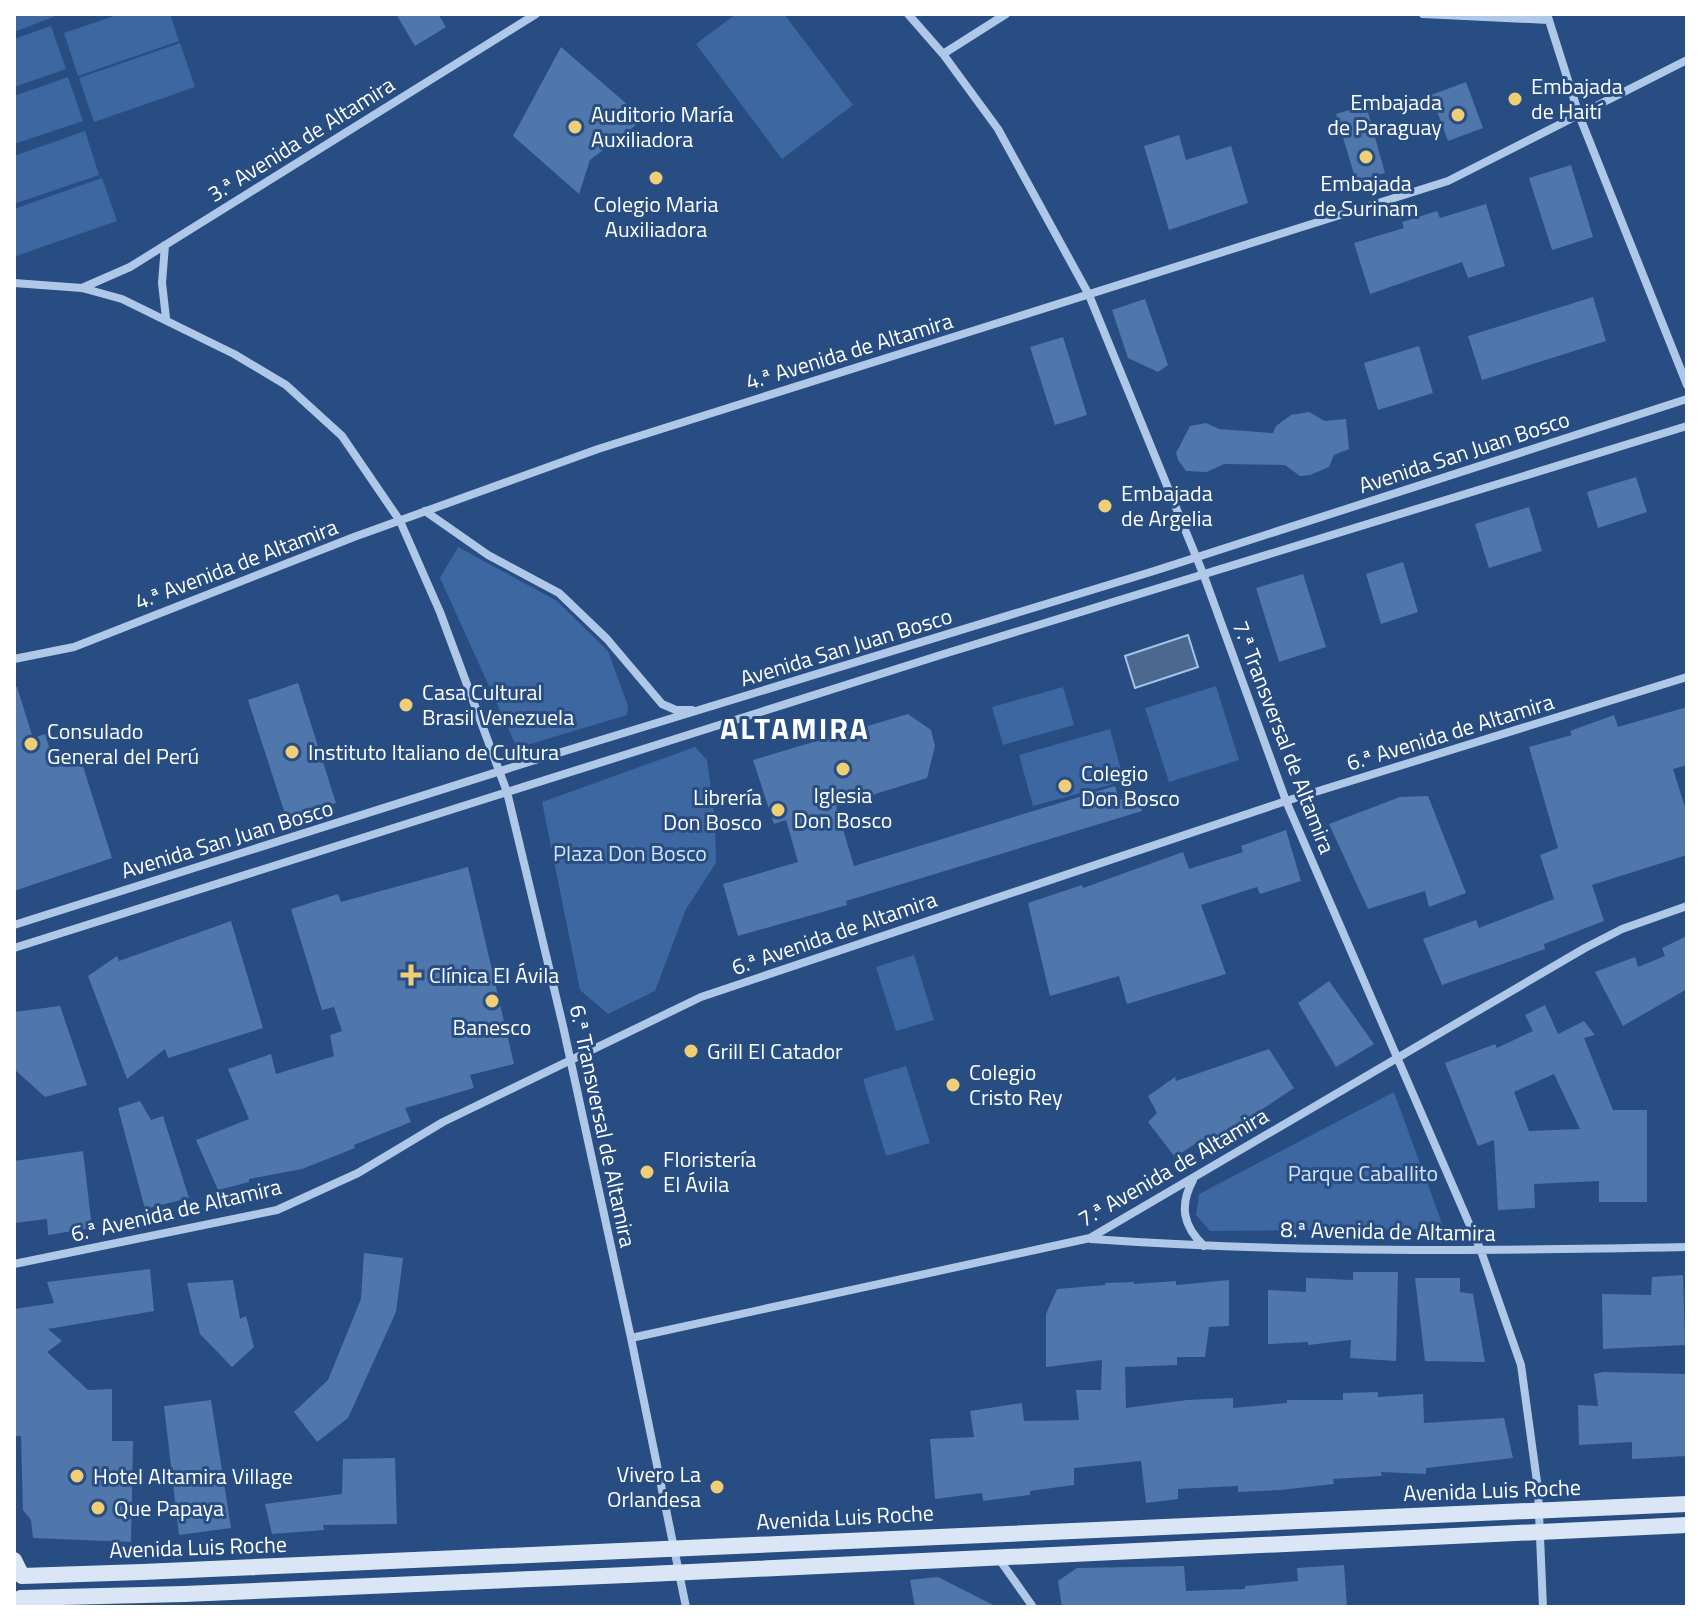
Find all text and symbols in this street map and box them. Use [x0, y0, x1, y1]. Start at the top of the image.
street label: 3.ª Avenida de Altamira [201, 68, 401, 210]
place label: Embajada de Haití [1531, 69, 1623, 128]
place label: Embajada de Paraguay [1327, 85, 1442, 144]
marker: Embajada de Haití [1506, 90, 1524, 108]
place label: Auditorio María Auxiliadora [591, 97, 733, 156]
marker: Embajada de Paraguay [1449, 106, 1467, 124]
marker: Auditorio María Auxiliadora [566, 118, 584, 136]
marker: Embajada de Surinam [1357, 148, 1375, 166]
place label: Embajada de Surinam [1314, 166, 1418, 225]
marker: Colegio Maria Auxiliadora [647, 169, 665, 187]
place label: Colegio Maria Auxiliadora [593, 187, 719, 246]
street label: 4.ª Avenida de Altamira [741, 303, 957, 399]
street label: Avenida San Juan Bosco [1354, 402, 1574, 502]
place label: Embajada de Argelia [1121, 476, 1213, 535]
marker: Embajada de Argelia [1096, 497, 1114, 515]
street label: 4.ª Avenida de Altamira [129, 510, 343, 618]
street label: Avenida San Juan Bosco [736, 599, 956, 695]
street label: 7.ª Transversal de Altamira [1224, 615, 1344, 859]
place label: Casa Cultural Brasil Venezuela [422, 675, 574, 734]
street label: 6.ª Avenida de Altamira [1342, 684, 1558, 780]
marker: Casa Cultural Brasil Venezuela [397, 696, 415, 714]
district label: ALTAMIRA [720, 705, 870, 751]
place label: Consulado General del Perú [47, 714, 199, 773]
marker: Consulado General del Perú [22, 735, 40, 753]
place label: Instituto Italiano de Cultura [308, 735, 559, 769]
marker: Instituto Italiano de Cultura [283, 743, 301, 761]
place label: Colegio Don Bosco [1081, 756, 1180, 815]
marker: Iglesia Don Bosco [834, 760, 852, 778]
marker: Colegio Don Bosco [1056, 777, 1074, 795]
place label: Iglesia Don Bosco [794, 778, 892, 837]
place label: Librería Don Bosco [663, 780, 762, 839]
street label: Avenida San Juan Bosco [117, 791, 337, 887]
marker: Librería Don Bosco [769, 801, 787, 819]
park label: Plaza Don Bosco [553, 836, 707, 870]
street label: 6.ª Avenida de Altamira [727, 882, 941, 984]
place label: Clínica El Ávila [429, 958, 559, 992]
marker: Clínica El Ávila [400, 964, 422, 986]
marker: Banesco [483, 992, 501, 1010]
street label: 6.ª Transversal de Altamira [561, 1002, 645, 1250]
place label: Banesco [453, 1010, 531, 1044]
place label: Grill El Catador [707, 1034, 843, 1068]
marker: Grill El Catador [682, 1042, 700, 1060]
place label: Colegio Cristo Rey [969, 1055, 1063, 1114]
marker: Colegio Cristo Rey [944, 1076, 962, 1094]
street label: 7.ª Avenida de Altamira [1071, 1098, 1275, 1236]
place label: Floristería El Ávila [663, 1142, 756, 1201]
park label: Parque Caballito [1288, 1156, 1438, 1190]
marker: Floristería El Ávila [638, 1163, 656, 1181]
street label: 6.ª Avenida de Altamira [67, 1169, 285, 1251]
street label: 8.ª Avenida de Altamira [1280, 1212, 1496, 1250]
place label: Vivero La Orlandesa [607, 1457, 701, 1516]
place label: Hotel Altamira Village [93, 1459, 293, 1493]
marker: Hotel Altamira Village [68, 1467, 86, 1485]
street label: Avenida Luis Roche [1403, 1470, 1581, 1510]
marker: Vivero La Orlandesa [708, 1478, 726, 1496]
place label: Que Papaya [114, 1491, 224, 1525]
street label: Avenida Luis Roche [755, 1495, 935, 1539]
marker: Que Papaya [89, 1499, 107, 1517]
street label: Avenida Luis Roche [109, 1527, 287, 1567]

